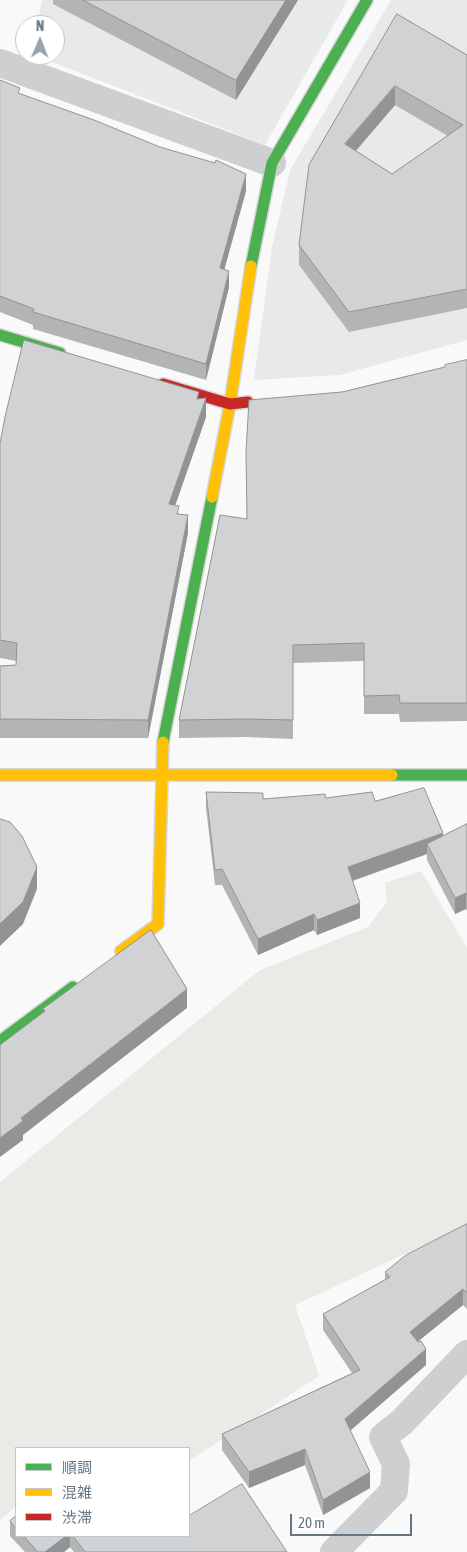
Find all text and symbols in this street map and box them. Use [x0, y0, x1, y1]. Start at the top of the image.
north arrow [15, 15, 65, 65]
text: N [36, 18, 45, 34]
legend [15, 1447, 190, 1537]
text: 順調 [62, 1459, 92, 1476]
text: 混雑 [62, 1484, 92, 1501]
scale bar [292, 1504, 414, 1536]
text: 渋滞 [62, 1509, 92, 1526]
text: 20 m [298, 1514, 325, 1531]

